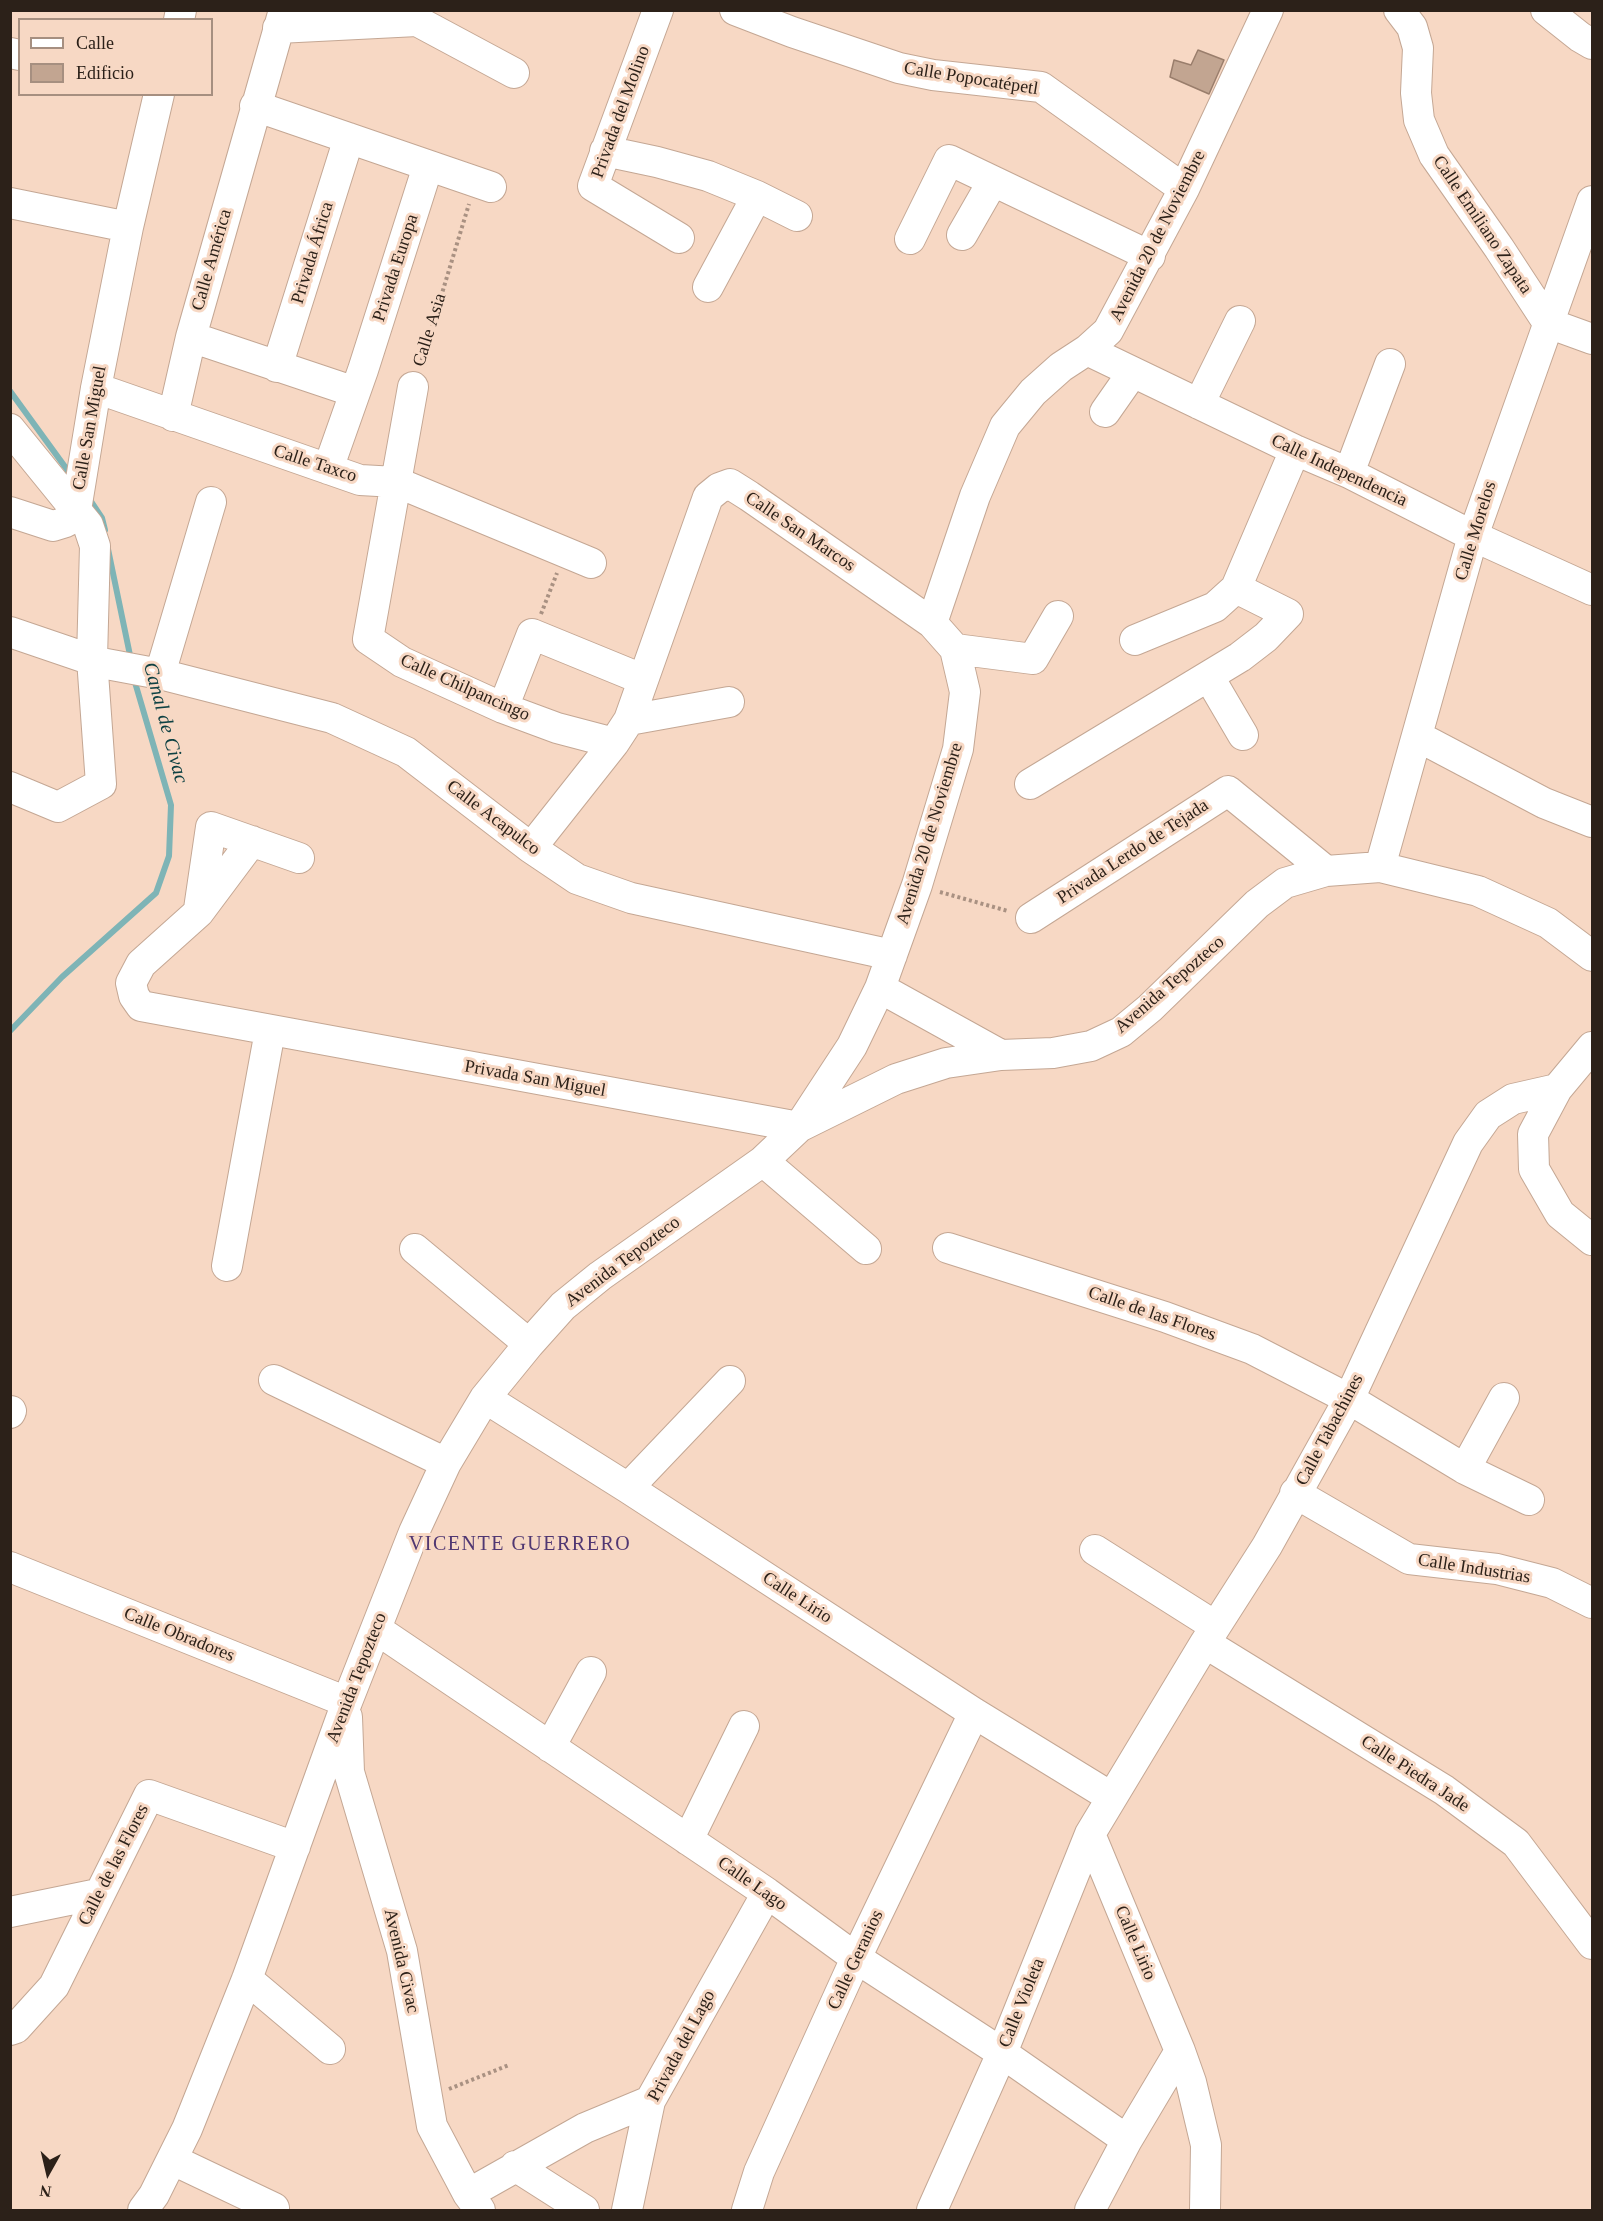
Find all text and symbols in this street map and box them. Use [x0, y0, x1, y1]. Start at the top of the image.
legend [18, 18, 213, 96]
text: Calle [76, 33, 114, 53]
street label: Privada del Molino [587, 43, 655, 181]
street label: Calle Popocatépetl [902, 58, 1040, 100]
text: Edificio [76, 63, 134, 83]
street label: Avenida 20 de Noviembre [1105, 147, 1211, 325]
street label: Calle Emiliano Zapata [1428, 152, 1536, 298]
street label: Privada África [287, 199, 339, 307]
street label: Calle América [187, 207, 237, 313]
street label: Privada Europa [369, 212, 423, 324]
street label: Calle Asia [409, 291, 451, 369]
street label: Calle San Miguel [68, 364, 112, 492]
street label: Calle Independencia [1268, 430, 1410, 512]
street label: Calle Taxco [271, 440, 359, 488]
street label: Calle Morelos [1451, 479, 1501, 583]
street label: Calle San Marcos [741, 487, 859, 577]
street label: Calle Chilpancingo [397, 650, 533, 726]
water label: Canal de Civac [137, 660, 193, 786]
street label: Avenida 20 de Noviembre [892, 740, 968, 928]
street label: Calle Acapulco [442, 776, 544, 860]
street label: Privada Lerdo de Tejada [1053, 795, 1213, 909]
street label: Avenida Tepozteco [1111, 932, 1229, 1038]
street label: Privada San Miguel [463, 1056, 607, 1102]
street label: Avenida Tepozteco [561, 1212, 685, 1312]
street label: Calle de las Flores [1085, 1282, 1219, 1346]
street label: Calle Tabachines [1292, 1371, 1368, 1489]
district label: VICENTE GUERRERO [409, 1533, 631, 1557]
street label: Calle Industrias [1416, 1549, 1532, 1589]
street label: Calle Lirio [758, 1568, 836, 1628]
street label: Calle Obradores [121, 1603, 237, 1667]
street label: Avenida Tepozteco [322, 1610, 392, 1746]
street label: Calle Piedra Jade [1357, 1731, 1473, 1817]
street label: Calle de las Flores [74, 1801, 154, 1929]
street label: Calle Lago [713, 1852, 791, 1916]
street label: Calle Lirio [1110, 1903, 1160, 1983]
street label: Avenida Civac [379, 1907, 423, 2015]
street label: Calle Geranios [824, 1907, 888, 2013]
street label: Calle Violeta [994, 1955, 1050, 2051]
street label: Privada del Lago [644, 1987, 720, 2105]
north arrow [18, 2143, 78, 2203]
text: N [39, 2182, 52, 2201]

